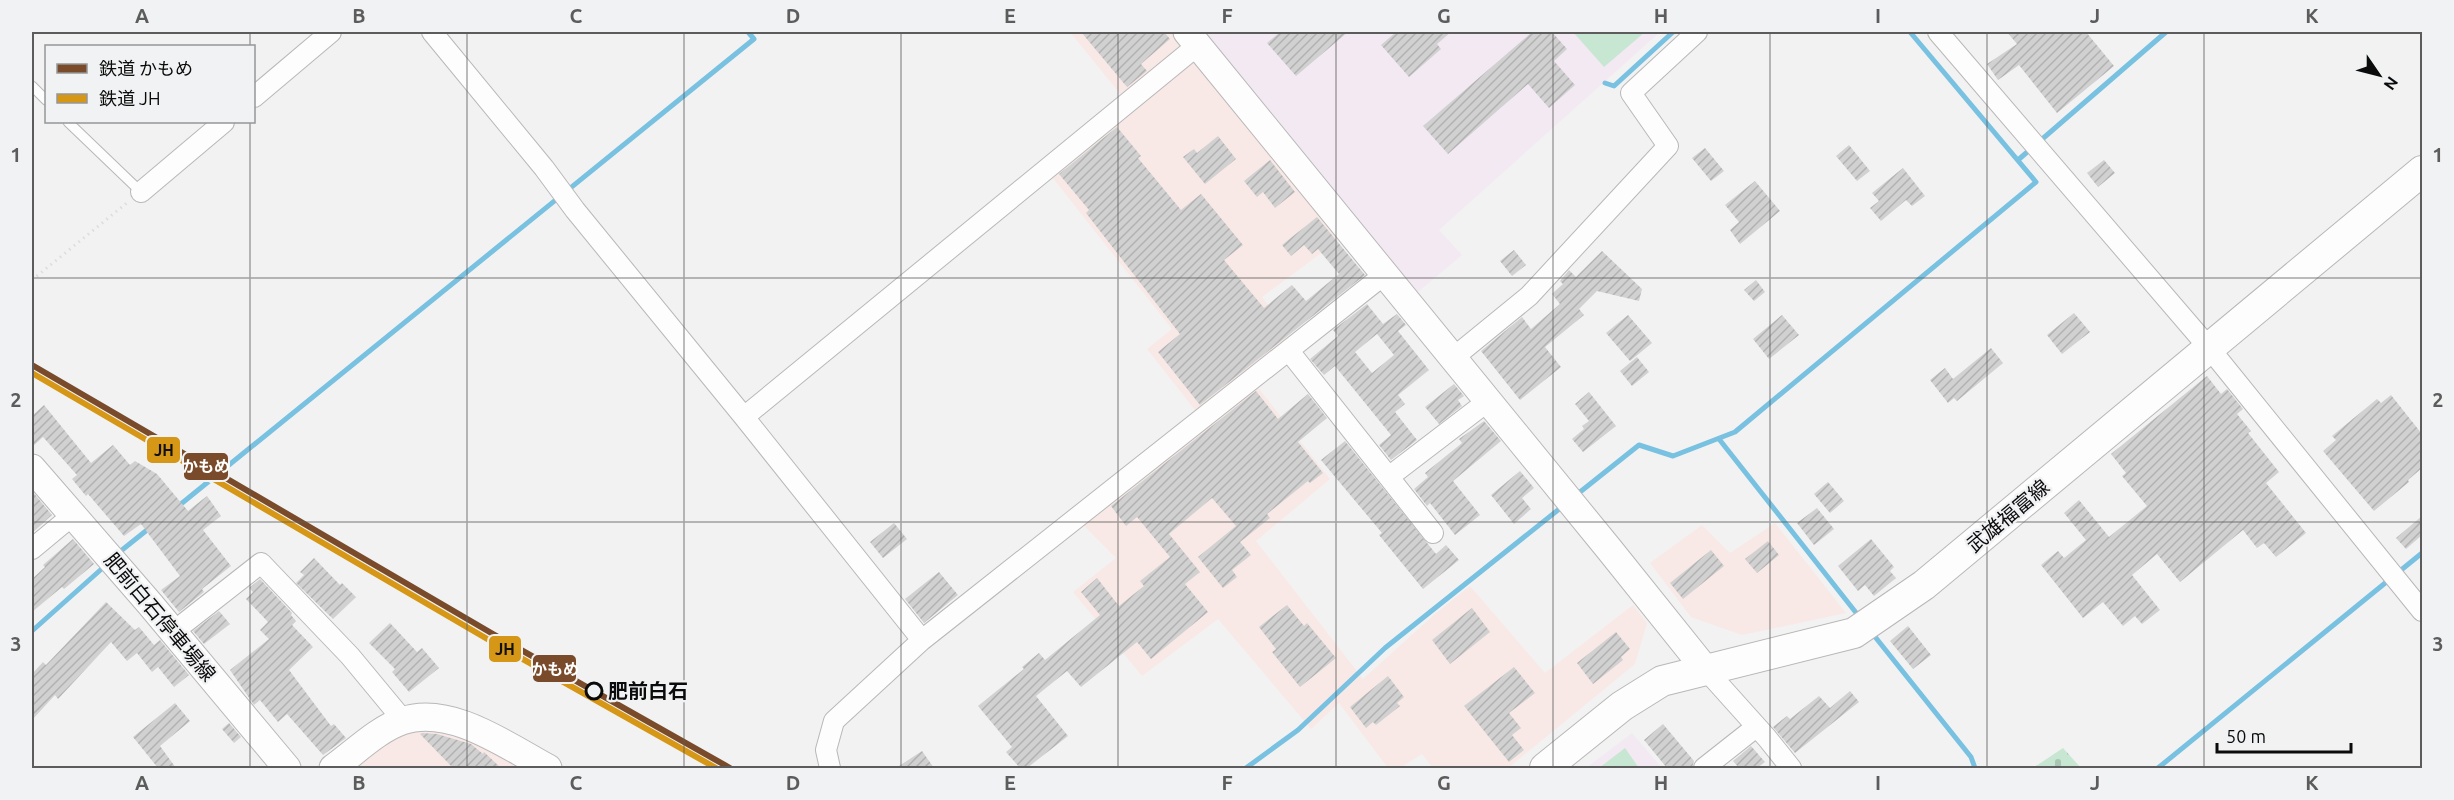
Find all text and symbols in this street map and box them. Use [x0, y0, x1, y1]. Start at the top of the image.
text: A [135, 4, 149, 27]
text: B [352, 4, 366, 27]
text: C [570, 4, 583, 27]
text: D [786, 4, 800, 27]
text: E [1004, 4, 1016, 27]
text: F [1221, 4, 1233, 27]
text: G [1437, 4, 1451, 27]
text: H [1654, 4, 1668, 27]
text: I [1875, 4, 1881, 27]
text: J [2090, 4, 2100, 27]
text: K [2305, 4, 2319, 27]
legend [45, 45, 255, 123]
north arrow [2349, 45, 2409, 105]
text: 鉄道 かもめ [99, 58, 193, 78]
text: N [2380, 74, 2402, 94]
text: 鉄道 JH [99, 88, 161, 108]
text: 1 [10, 143, 22, 166]
text: 1 [2432, 143, 2444, 166]
text: 2 [10, 388, 22, 411]
text: 2 [2432, 388, 2444, 411]
line badge: JH [146, 436, 181, 464]
text: JH [154, 441, 174, 459]
line badge: かもめ [183, 452, 229, 481]
text: かもめ [182, 457, 230, 475]
street label: 武雄福富線 [1962, 475, 2053, 557]
street label: 肥前白石停車場線 [100, 548, 221, 685]
text: 3 [10, 632, 22, 655]
text: 3 [2432, 632, 2444, 655]
line badge: JH [488, 635, 522, 663]
text: JH [495, 640, 515, 658]
line badge: かもめ [532, 654, 577, 683]
text: かもめ [531, 660, 579, 678]
place label: 肥前白石 [608, 679, 688, 702]
marker: 肥前白石 [585, 682, 603, 700]
scale bar [2217, 716, 2350, 754]
text: 50 m [2226, 726, 2266, 746]
text: A [135, 771, 149, 794]
text: B [352, 771, 366, 794]
text: C [570, 771, 583, 794]
text: D [786, 771, 800, 794]
text: E [1004, 771, 1016, 794]
text: F [1221, 771, 1233, 794]
text: G [1437, 771, 1451, 794]
text: H [1654, 771, 1668, 794]
text: I [1875, 771, 1881, 794]
text: J [2090, 771, 2100, 794]
text: K [2305, 771, 2319, 794]

